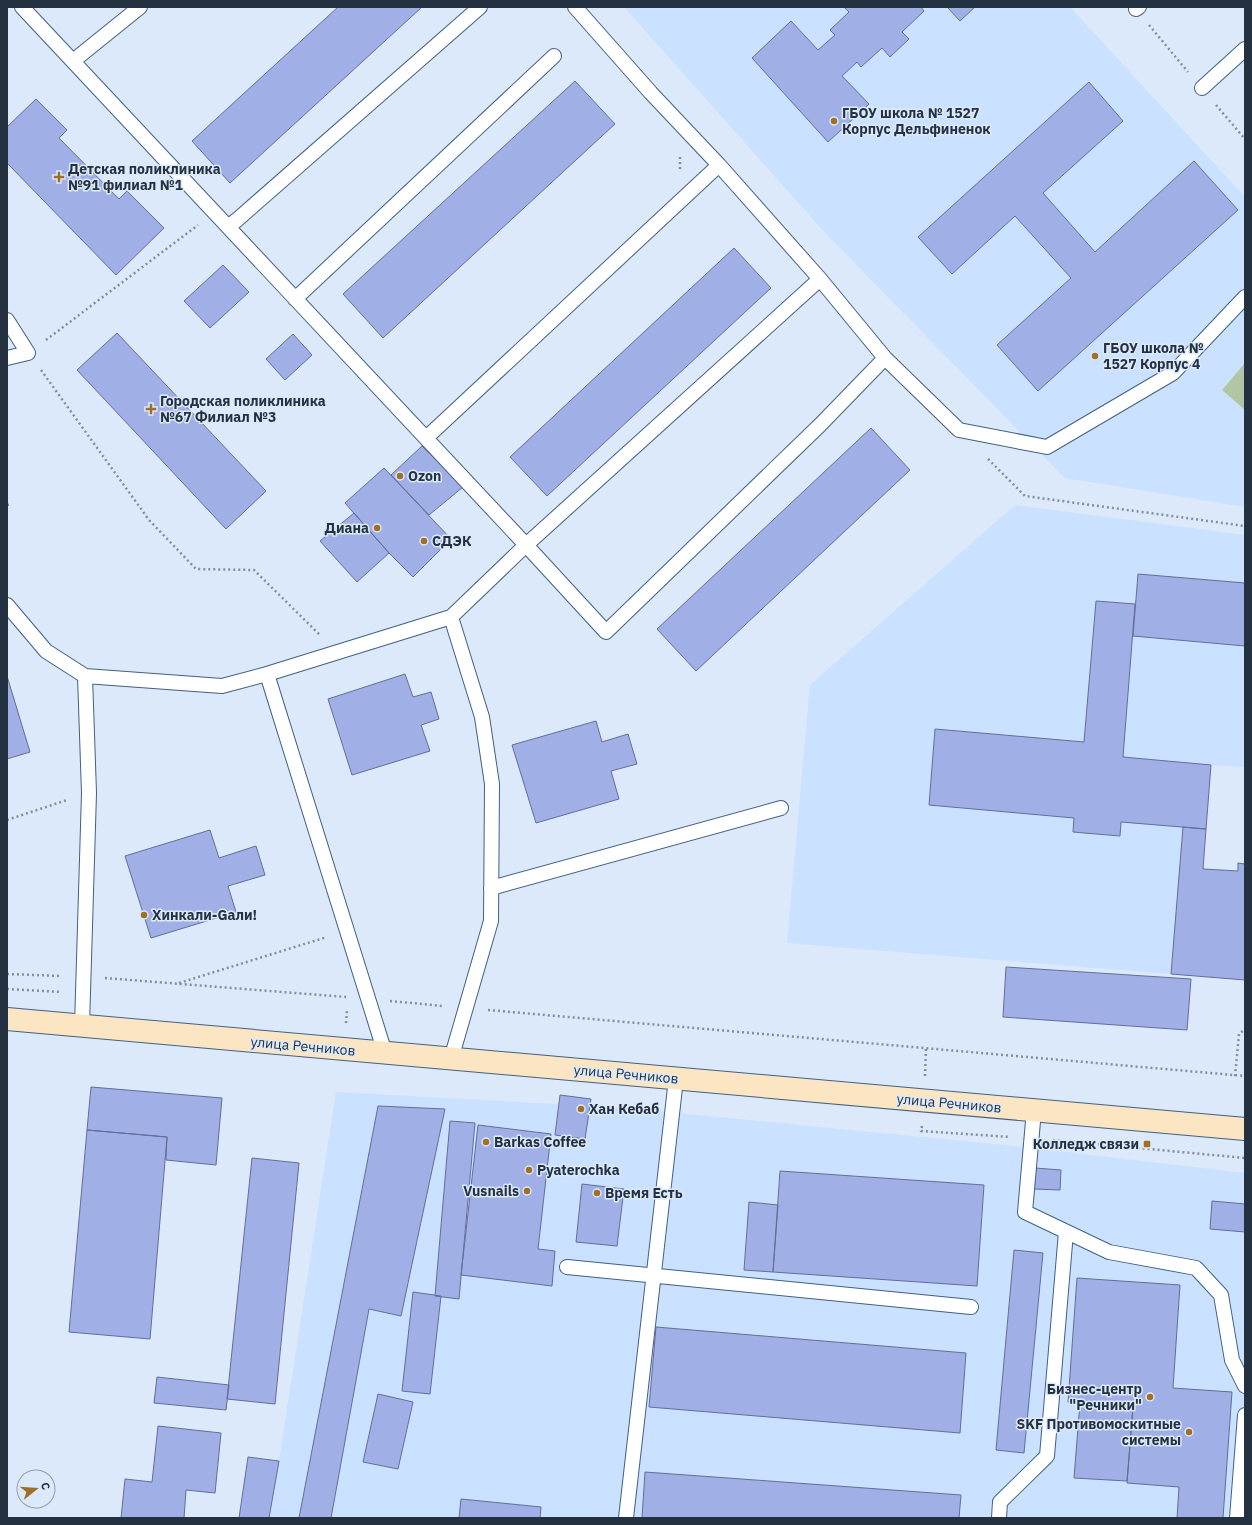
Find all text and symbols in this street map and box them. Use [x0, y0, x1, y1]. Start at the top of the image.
place label: ГБОУ школа № 1527 Корпус Дельфиненок [842, 104, 991, 138]
marker: ГБОУ школа № 1527 Корпус Дельфиненок [829, 116, 839, 126]
place label: Детская поликлиника №91 филиал №1 [68, 160, 221, 194]
marker: Детская поликлиника №91 филиал №1 [53, 171, 65, 183]
place label: ГБОУ школа № 1527 Корпус 4 [1103, 339, 1204, 373]
marker: ГБОУ школа № 1527 Корпус 4 [1090, 351, 1100, 361]
place label: Городская поликлиника №67 Филиал №3 [160, 392, 326, 426]
marker: Городская поликлиника №67 Филиал №3 [145, 403, 157, 415]
place label: Ozon [408, 467, 441, 485]
marker: Ozon [395, 471, 405, 481]
place label: Диана [325, 519, 369, 537]
marker: Диана [372, 523, 382, 533]
place label: СДЭК [432, 532, 471, 550]
marker: СДЭК [419, 536, 429, 546]
place label: Хинкали-Gали! [152, 906, 257, 924]
marker: Хинкали-Gали! [139, 910, 149, 920]
street label: улица Речников [250, 1032, 356, 1060]
street label: улица Речников [573, 1060, 679, 1088]
street label: улица Речников [896, 1089, 1002, 1117]
place label: Хан Кебаб [589, 1100, 659, 1118]
marker: Хан Кебаб [576, 1104, 586, 1114]
place label: Barkas Coffee [494, 1133, 586, 1151]
place label: Колледж связи [1033, 1135, 1139, 1153]
marker: Barkas Coffee [481, 1137, 491, 1147]
marker: Колледж связи [1142, 1139, 1152, 1149]
place label: Pyaterochka [537, 1161, 620, 1179]
marker: Pyaterochka [524, 1165, 534, 1175]
place label: Vusnails [463, 1182, 519, 1200]
place label: Время Есть [605, 1184, 683, 1202]
marker: Vusnails [522, 1186, 532, 1196]
marker: Время Есть [592, 1188, 602, 1198]
place label: Бизнес-центр "Речники" [1047, 1380, 1142, 1414]
marker: Бизнес-центр "Речники" [1145, 1392, 1155, 1402]
place label: SKF Противомоскитные системы [1017, 1415, 1181, 1449]
marker: SKF Противомоскитные системы [1184, 1427, 1194, 1437]
north arrow [16, 1469, 56, 1509]
text: С [38, 1481, 53, 1492]

